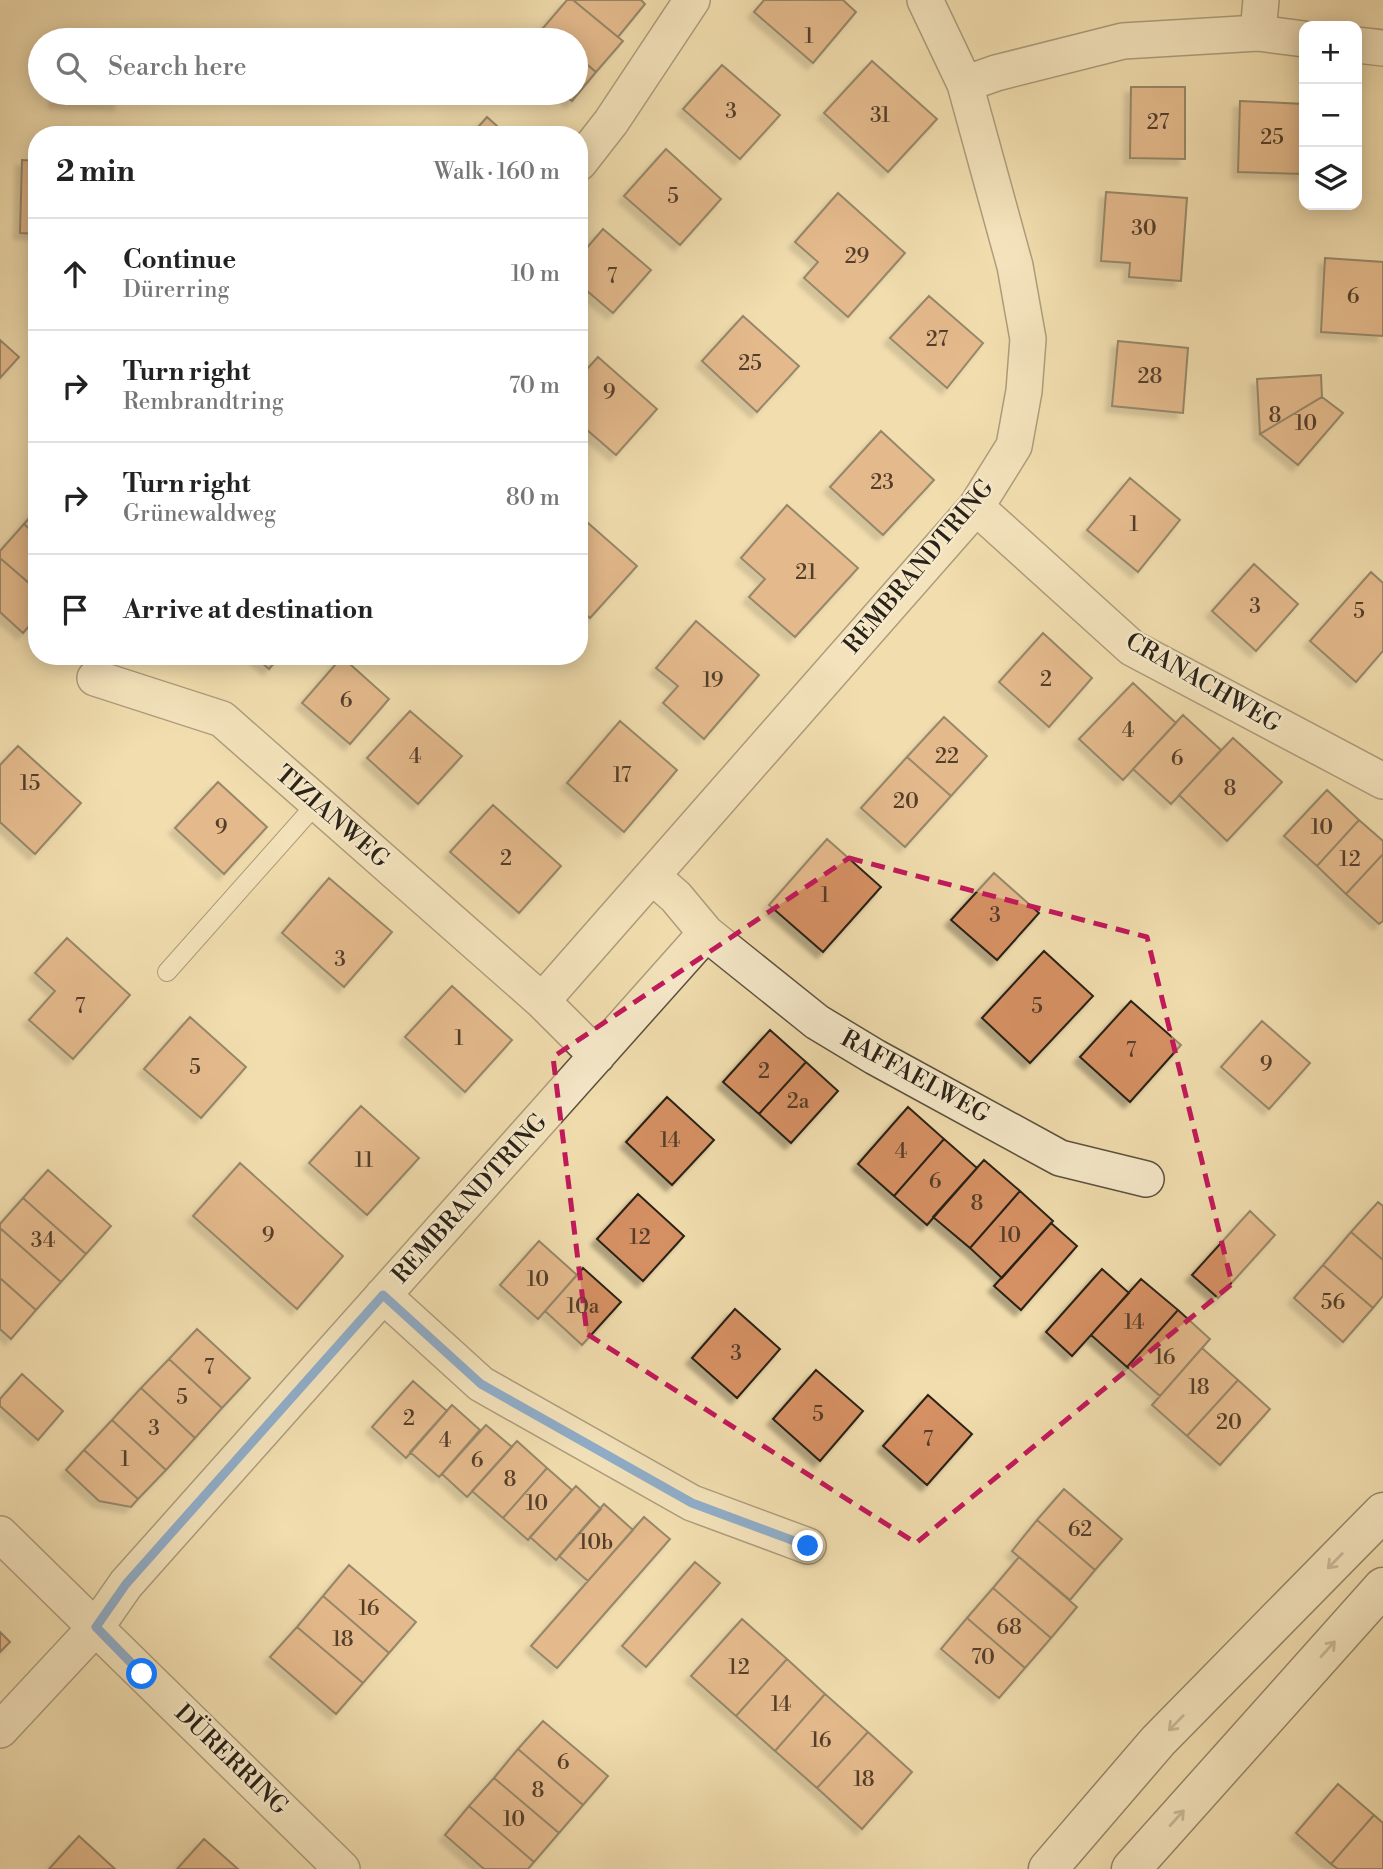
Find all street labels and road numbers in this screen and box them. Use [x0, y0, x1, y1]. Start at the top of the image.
street label: REMBRANDTRING [837, 474, 1001, 660]
street label: CRANACHWEG [1120, 626, 1286, 740]
street label: TIZIANWEG [269, 759, 395, 875]
street label: RAFFAELWEG [835, 1024, 995, 1130]
street label: REMBRANDTRING [386, 1108, 554, 1290]
street label: DÜRERRING [168, 1698, 295, 1822]

